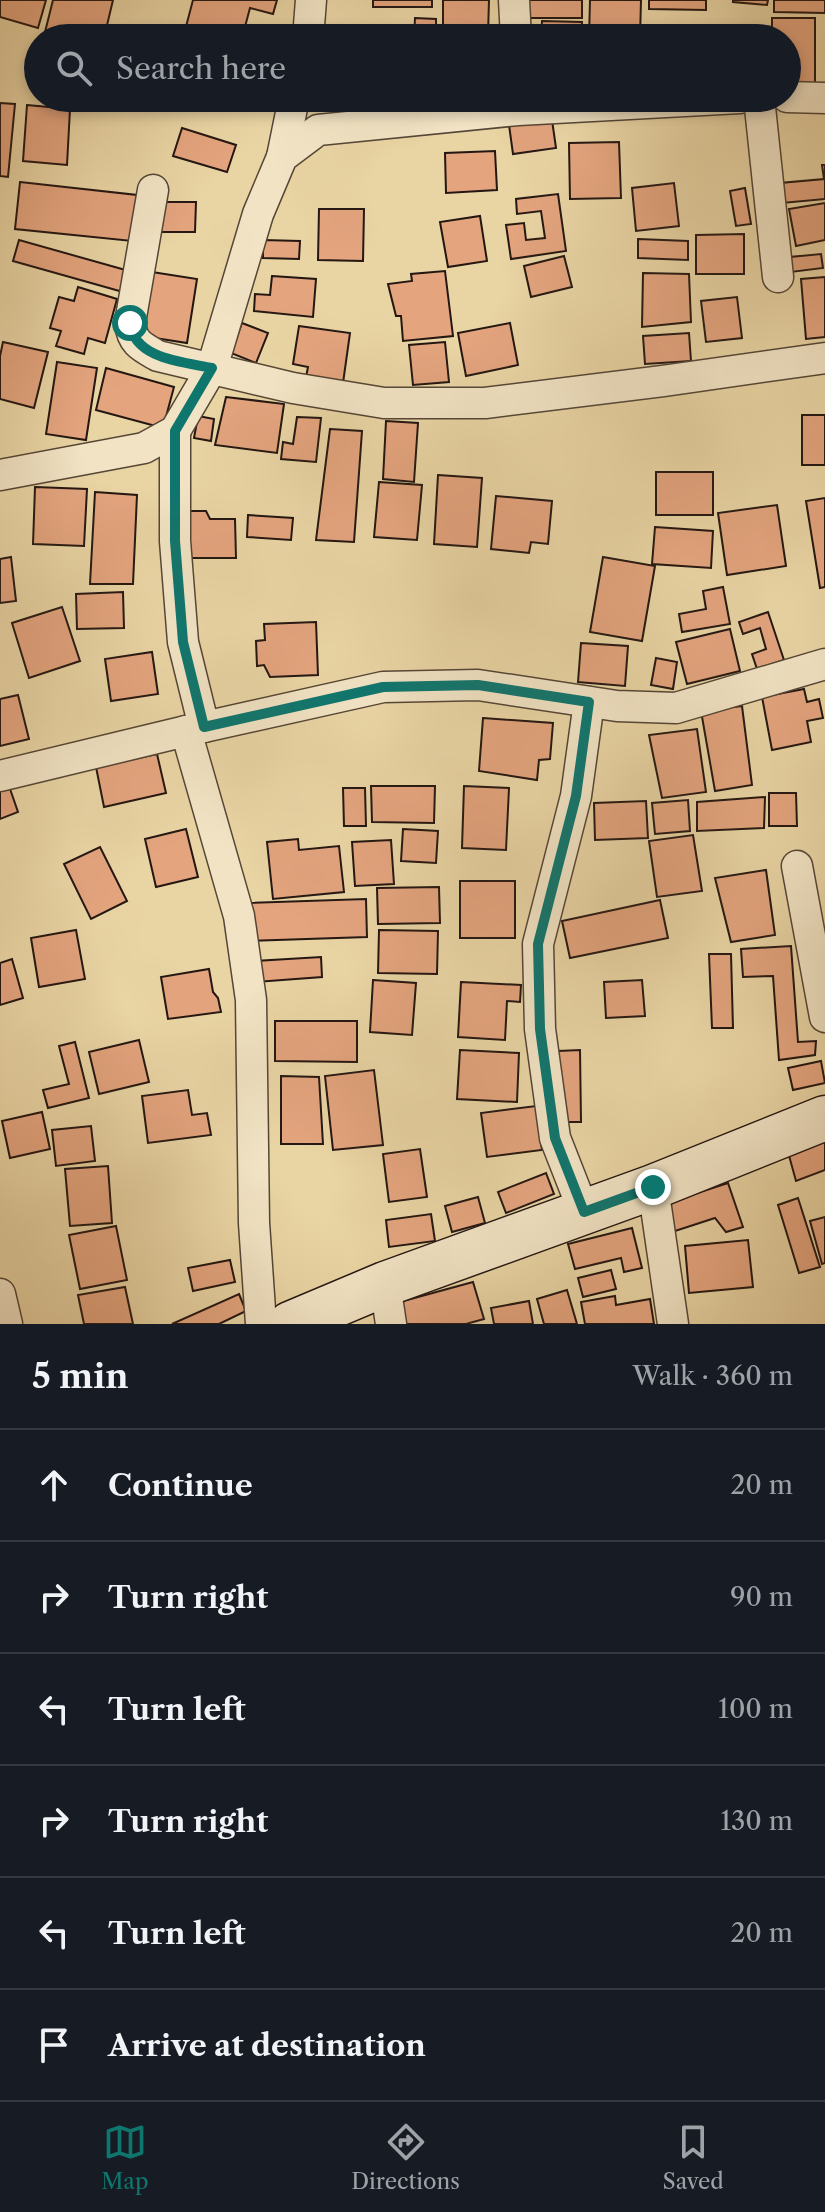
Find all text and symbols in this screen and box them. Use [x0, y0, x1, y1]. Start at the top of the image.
search box [24, 24, 801, 112]
icon: search [52, 46, 96, 90]
text: Search here [116, 50, 286, 87]
route start [112, 305, 148, 341]
route end [635, 1169, 671, 1205]
text: 5 min [32, 1355, 129, 1397]
text: Walk · 360 m [633, 1360, 793, 1392]
icon: ahead [32, 1463, 76, 1507]
text: Continue [108, 1467, 253, 1504]
text: 20 m [730, 1469, 793, 1501]
icon: right [32, 1575, 76, 1619]
text: Turn right [108, 1579, 268, 1616]
text: 90 m [730, 1581, 793, 1613]
icon: left [32, 1687, 76, 1731]
text: Turn left [108, 1691, 245, 1728]
text: 100 m [718, 1693, 793, 1725]
icon: right [32, 1799, 76, 1843]
text: Turn right [108, 1803, 268, 1840]
text: 130 m [720, 1805, 793, 1837]
icon: left [32, 1911, 76, 1955]
text: Turn left [108, 1915, 245, 1952]
text: 20 m [730, 1917, 793, 1949]
icon: arrive [32, 2023, 76, 2067]
text: Arrive at destination [108, 2027, 426, 2064]
tab: Map [101, 2120, 149, 2195]
tab: Directions [351, 2120, 460, 2195]
tab: Saved [663, 2120, 724, 2195]

